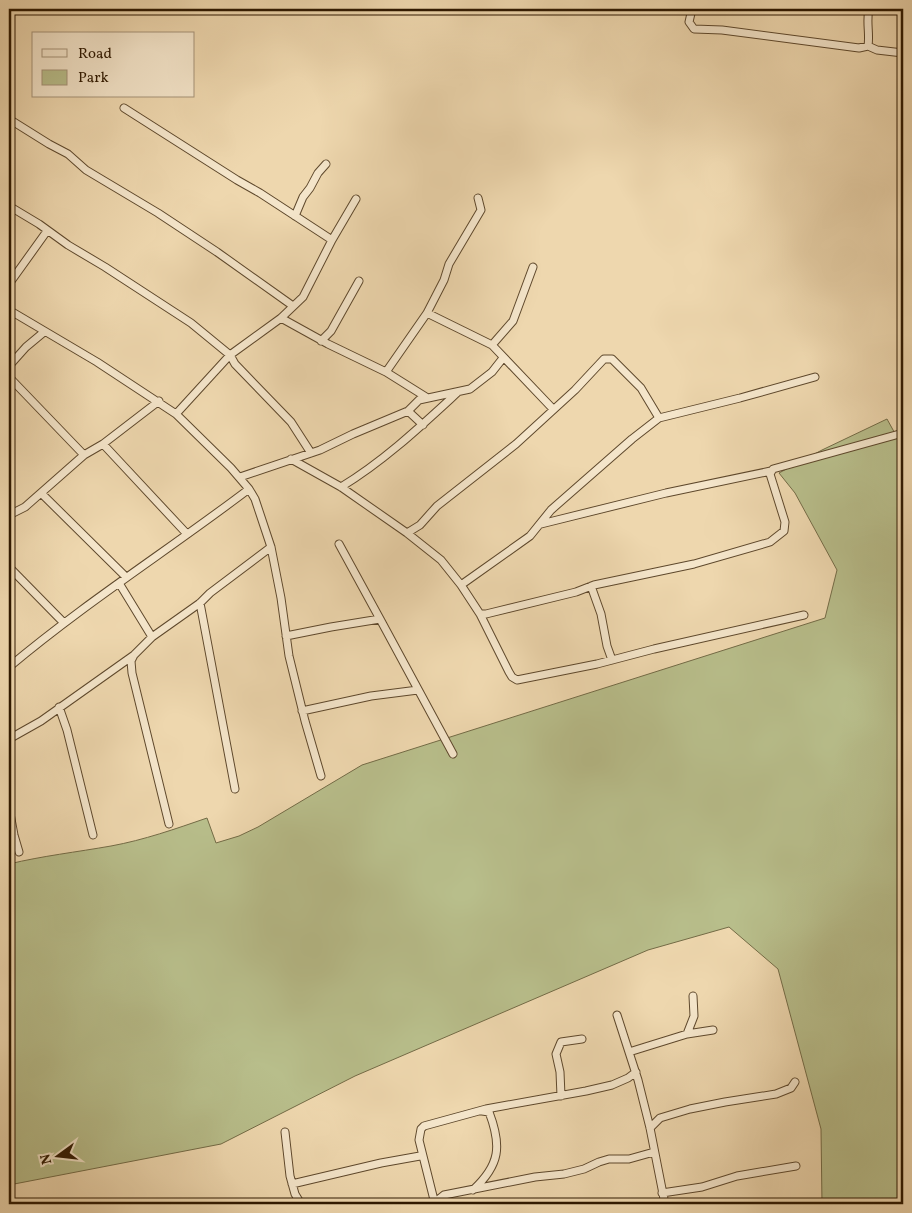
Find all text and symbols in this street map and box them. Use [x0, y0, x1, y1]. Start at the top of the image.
legend [32, 32, 195, 98]
text: Road [78, 44, 112, 65]
text: Park [78, 68, 109, 89]
north arrow [32, 1130, 82, 1180]
text: N [36, 1152, 57, 1166]

